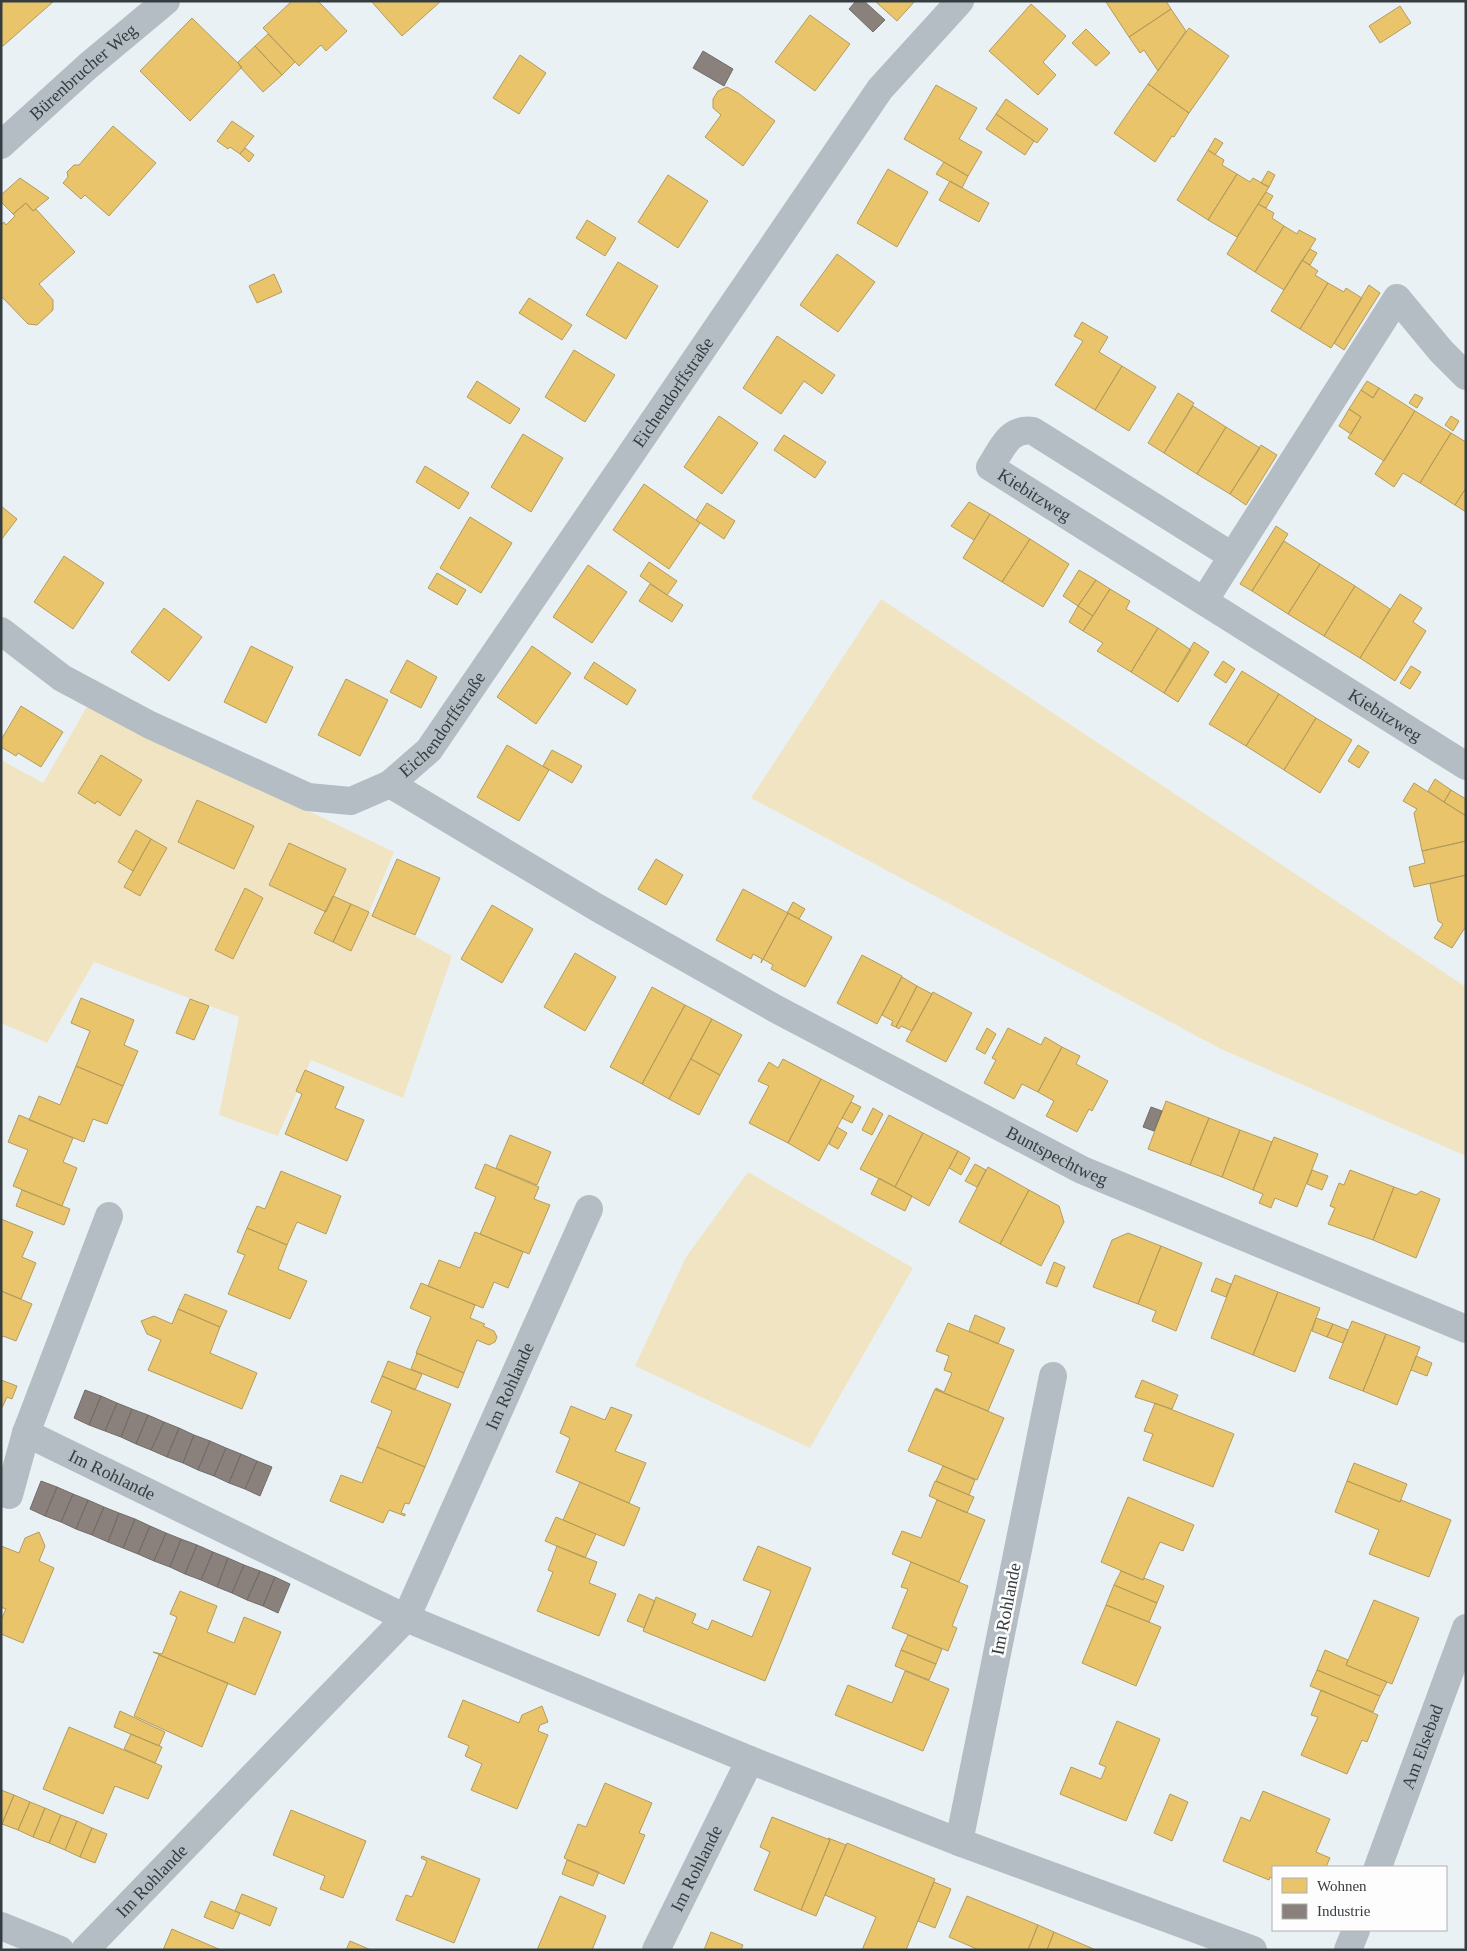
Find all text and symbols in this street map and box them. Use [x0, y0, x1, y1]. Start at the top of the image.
street label: Bürenbrucher Weg [25, 20, 141, 124]
street label: Eichendorffstraße [629, 333, 718, 451]
street label: Kiebitzweg [994, 464, 1075, 526]
street label: Eichendorffstraße [395, 668, 489, 781]
street label: Kiebitzweg [1345, 685, 1426, 746]
street label: Buntspechtweg [1003, 1122, 1111, 1190]
street label: Im Rohlande [482, 1339, 538, 1433]
street label: Im Rohlande [66, 1445, 158, 1504]
street label: Im Rohlande [987, 1561, 1025, 1657]
street label: Am Elsebad [1398, 1702, 1447, 1792]
street label: Im Rohlande [667, 1822, 726, 1915]
street label: Im Rohlande [112, 1840, 191, 1922]
legend [1272, 1866, 1447, 1931]
text: Wohnen [1317, 1878, 1367, 1894]
text: Industrie [1317, 1903, 1371, 1919]

